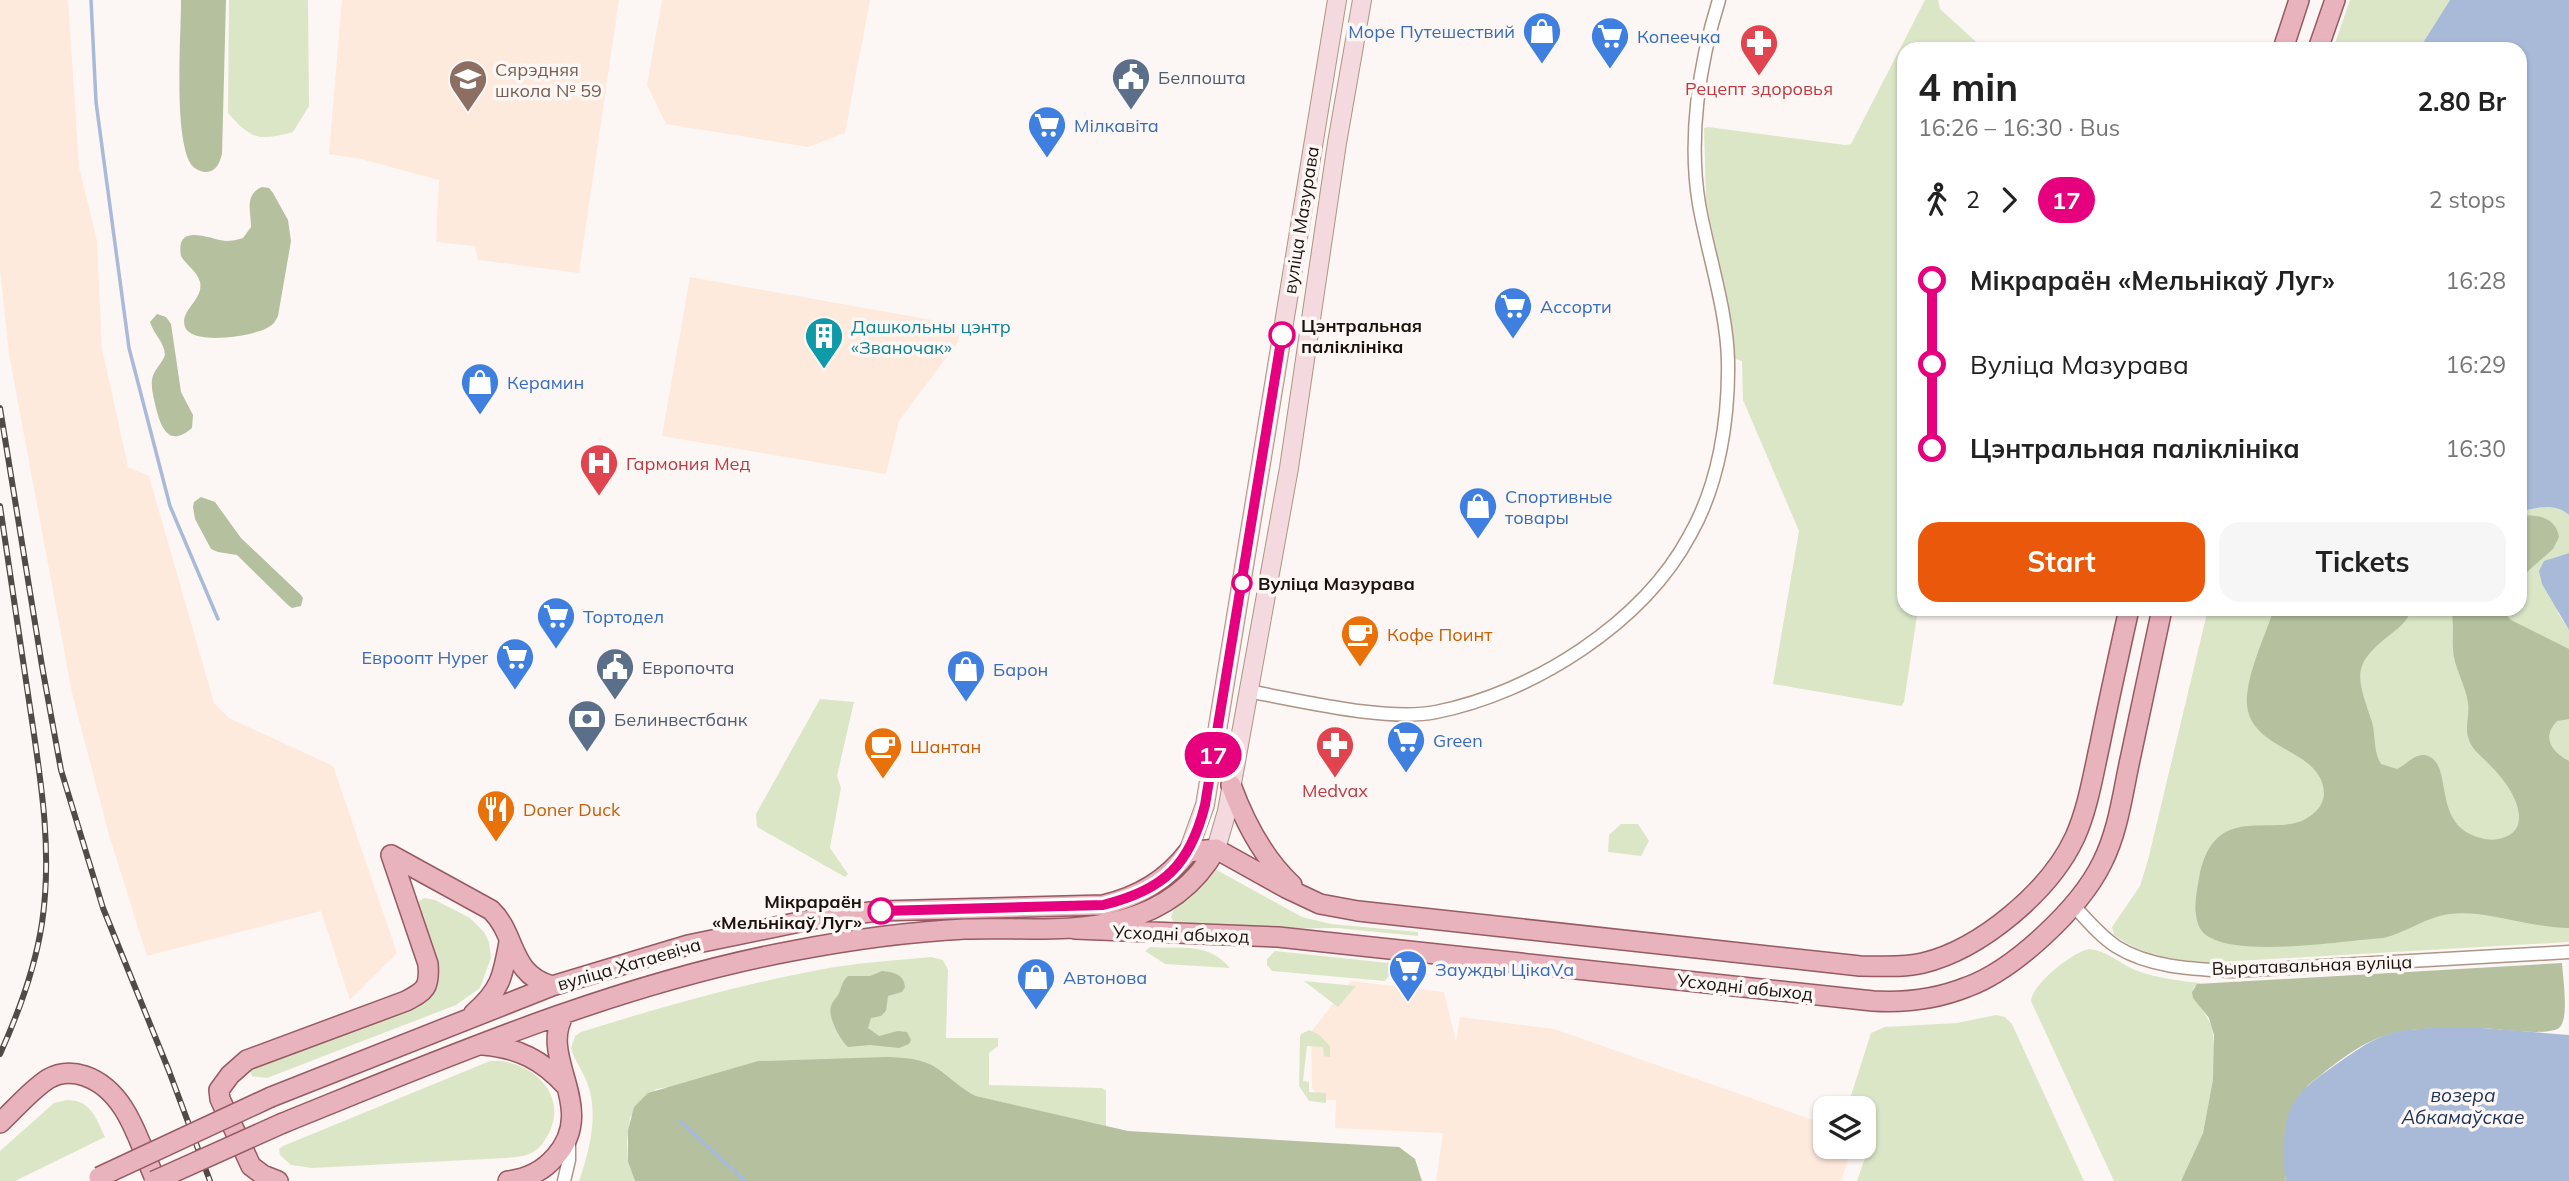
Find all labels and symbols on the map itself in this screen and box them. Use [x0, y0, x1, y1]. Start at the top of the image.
shop icon: Море Путешествий [1521, 10, 1563, 65]
supermarket icon: Копеечка [1589, 15, 1631, 70]
place label: Море Путешествий [1348, 20, 1515, 43]
pharmacy icon: Рецепт здоровья [1738, 22, 1780, 77]
place label: Копеечка [1637, 25, 1721, 48]
public building icon: Белпошта [1110, 56, 1152, 111]
school or university icon: Сярэдняя школа № 59 [447, 58, 489, 113]
place label: Сярэдняя школа № 59 [495, 58, 602, 102]
place label: Белпошта [1158, 66, 1246, 89]
place label: Рецепт здоровья [1685, 77, 1833, 100]
supermarket icon: Мілкавіта [1026, 104, 1068, 159]
place label: Мілкавіта [1074, 114, 1159, 137]
street label: вуліца Мазурава [1278, 144, 1324, 296]
supermarket icon: Ассорти [1492, 285, 1534, 340]
place label: Ассорти [1540, 295, 1612, 318]
place label: Цэнтральная паліклініка [1301, 314, 1422, 358]
building icon: Дашкольны цэнтр «Званочак» [803, 315, 845, 370]
place label: Дашкольны цэнтр «Званочак» [851, 315, 1011, 359]
marker: Цэнтральная паліклініка [1269, 322, 1295, 348]
shop icon: Керамин [459, 361, 501, 416]
place label: Керамин [507, 371, 584, 394]
hospital icon: Гармония Мед [578, 442, 620, 497]
place label: Гармония Мед [626, 452, 751, 475]
shop icon: Спортивные товары [1457, 485, 1499, 540]
place label: Спортивные товары [1505, 485, 1613, 529]
place label: Вуліца Мазурава [1258, 572, 1415, 595]
marker: Вуліца Мазурава [1232, 573, 1252, 593]
supermarket icon: Тортодел [535, 595, 577, 650]
place label: Тортодел [583, 605, 664, 628]
cafe icon: Кофе Поинт [1339, 613, 1381, 668]
place label: Кофе Поинт [1387, 623, 1493, 646]
supermarket icon: Евроопт Hyper [494, 636, 536, 691]
place label: Евроопт Hyper [361, 646, 488, 669]
public building icon: Европочта [594, 646, 636, 701]
shop icon: Барон [945, 648, 987, 703]
place label: Европочта [642, 656, 735, 679]
place label: Барон [993, 658, 1048, 681]
bank icon: Белинвестбанк [566, 698, 608, 753]
place label: Белинвестбанк [614, 708, 748, 731]
supermarket icon: Green [1385, 719, 1427, 774]
pharmacy icon: Medvax [1314, 724, 1356, 779]
cafe icon: Шантан [862, 725, 904, 780]
place label: Green [1433, 729, 1483, 752]
line badge: 17 [1182, 732, 1244, 778]
place label: Шантан [910, 735, 981, 758]
place label: Medvax [1302, 779, 1368, 802]
restaurant icon: Doner Duck [475, 788, 517, 843]
place label: Doner Duck [523, 798, 621, 821]
place label: Мікрараён «Мельнікаў Луг» [712, 890, 862, 934]
marker: Мікрараён «Мельнікаў Луг» [868, 898, 894, 924]
street label: Усходні абыход [1111, 920, 1250, 948]
street label: вуліца Хатаевіча [554, 932, 704, 996]
supermarket icon: Заужды ЦікаVа [1387, 948, 1429, 1003]
street label: Выратавальная вуліца [2211, 950, 2413, 980]
shop icon: Автонова [1015, 956, 1057, 1011]
place label: Заужды ЦікаVа [1435, 958, 1574, 981]
place label: Автонова [1063, 966, 1147, 989]
street label: Усходні абыход [1675, 968, 1814, 1006]
water label: возера Абкамаўскае [2401, 1083, 2524, 1129]

